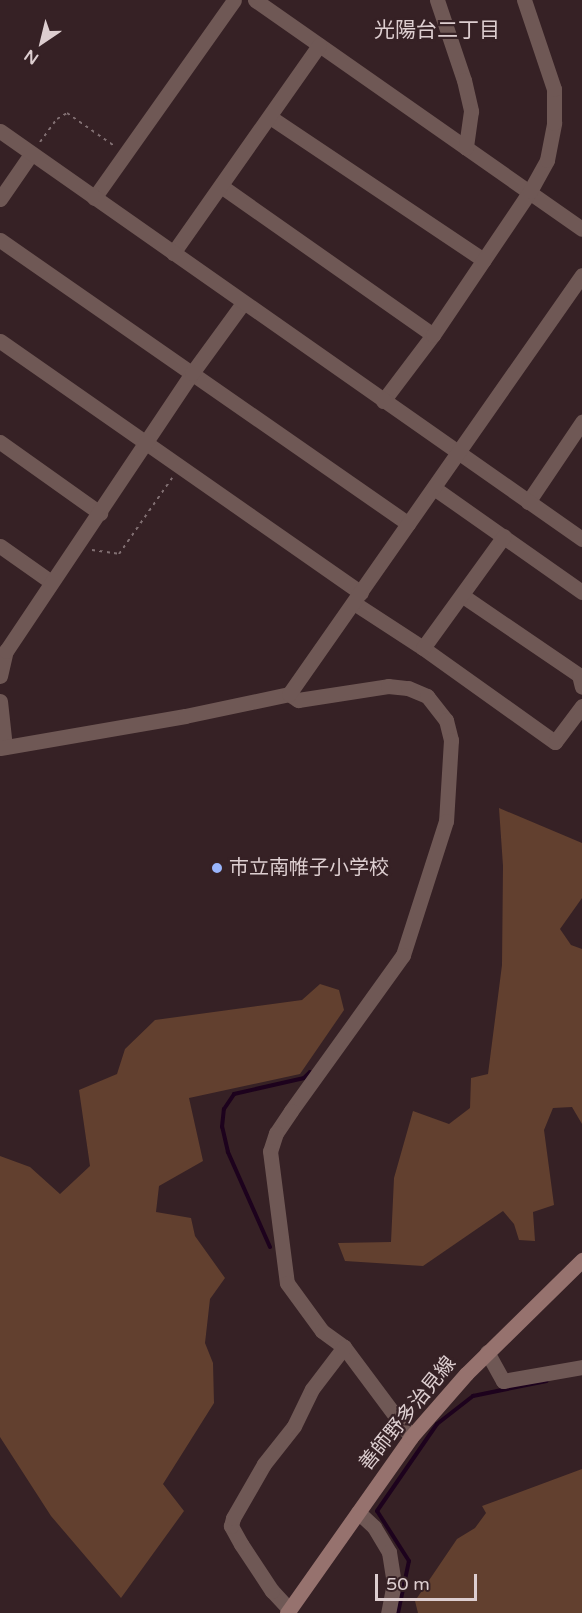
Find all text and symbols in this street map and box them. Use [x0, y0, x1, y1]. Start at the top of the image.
north arrow [12, 12, 72, 72]
district label: 光陽台二丁目 [374, 18, 500, 44]
text: N [21, 45, 43, 69]
place label: 市立南帷子小学校 [229, 856, 389, 880]
marker: 市立南帷子小学校 [210, 861, 224, 875]
street label: 善師野多治見線 [355, 1352, 461, 1476]
scale bar [378, 1562, 480, 1600]
text: 50 m [386, 1573, 430, 1595]

